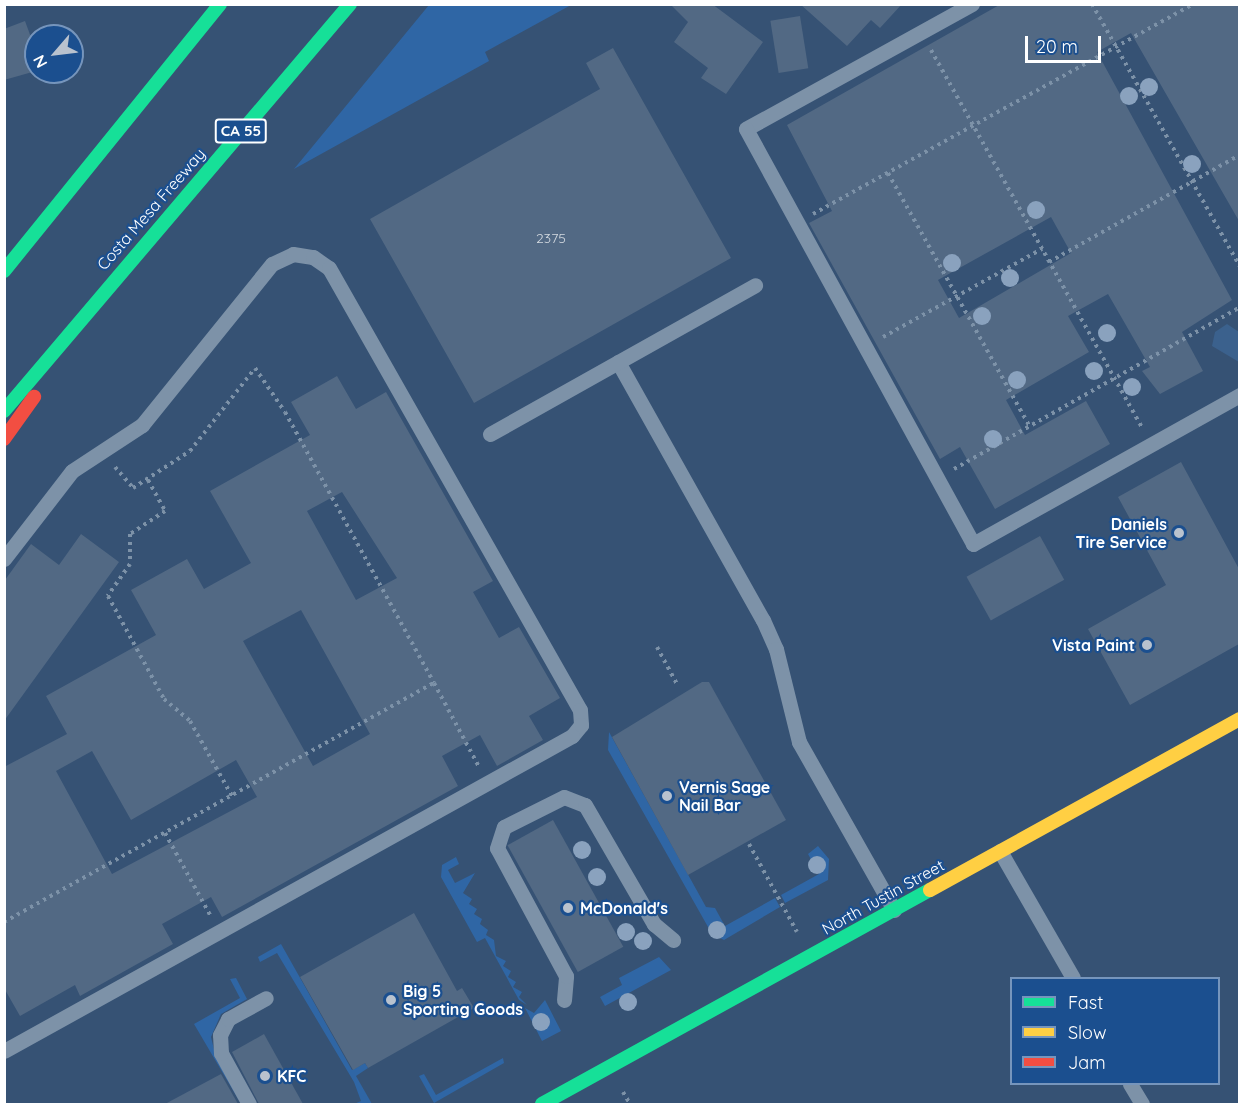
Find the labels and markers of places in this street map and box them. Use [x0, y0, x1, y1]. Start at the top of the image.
place label: Daniels Tire Service [1075, 514, 1167, 552]
marker: Daniels Tire Service [1172, 526, 1186, 540]
place label: Vista Paint [1052, 635, 1135, 655]
marker: Vista Paint [1140, 638, 1154, 652]
place label: Vernis Sage Nail Bar [679, 777, 770, 815]
marker: Vernis Sage Nail Bar [660, 789, 674, 803]
place label: McDonald's [580, 898, 668, 918]
marker: McDonald's [561, 901, 575, 915]
place label: Big 5 Sporting Goods [403, 981, 523, 1019]
marker: Big 5 Sporting Goods [384, 993, 398, 1007]
place label: KFC [277, 1066, 306, 1086]
marker: KFC [258, 1069, 272, 1083]

